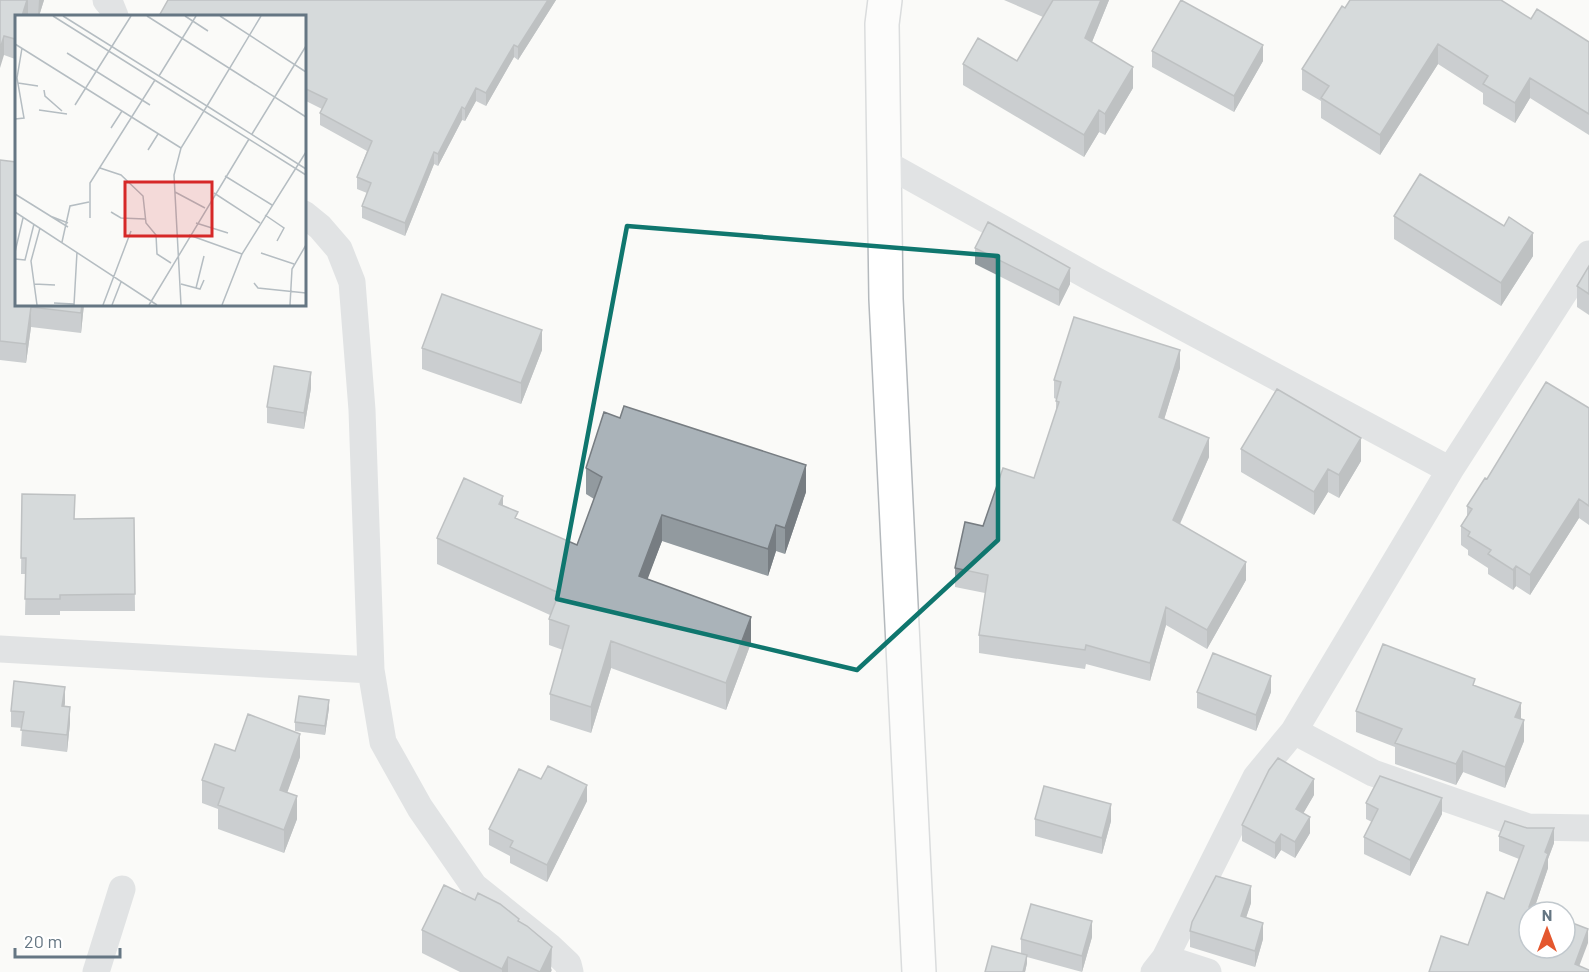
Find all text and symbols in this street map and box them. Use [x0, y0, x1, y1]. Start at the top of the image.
inset map [15, 15, 306, 306]
north arrow [1517, 900, 1577, 960]
text: N [1542, 905, 1552, 924]
scale bar [15, 921, 120, 959]
text: 20 m [24, 930, 62, 952]

